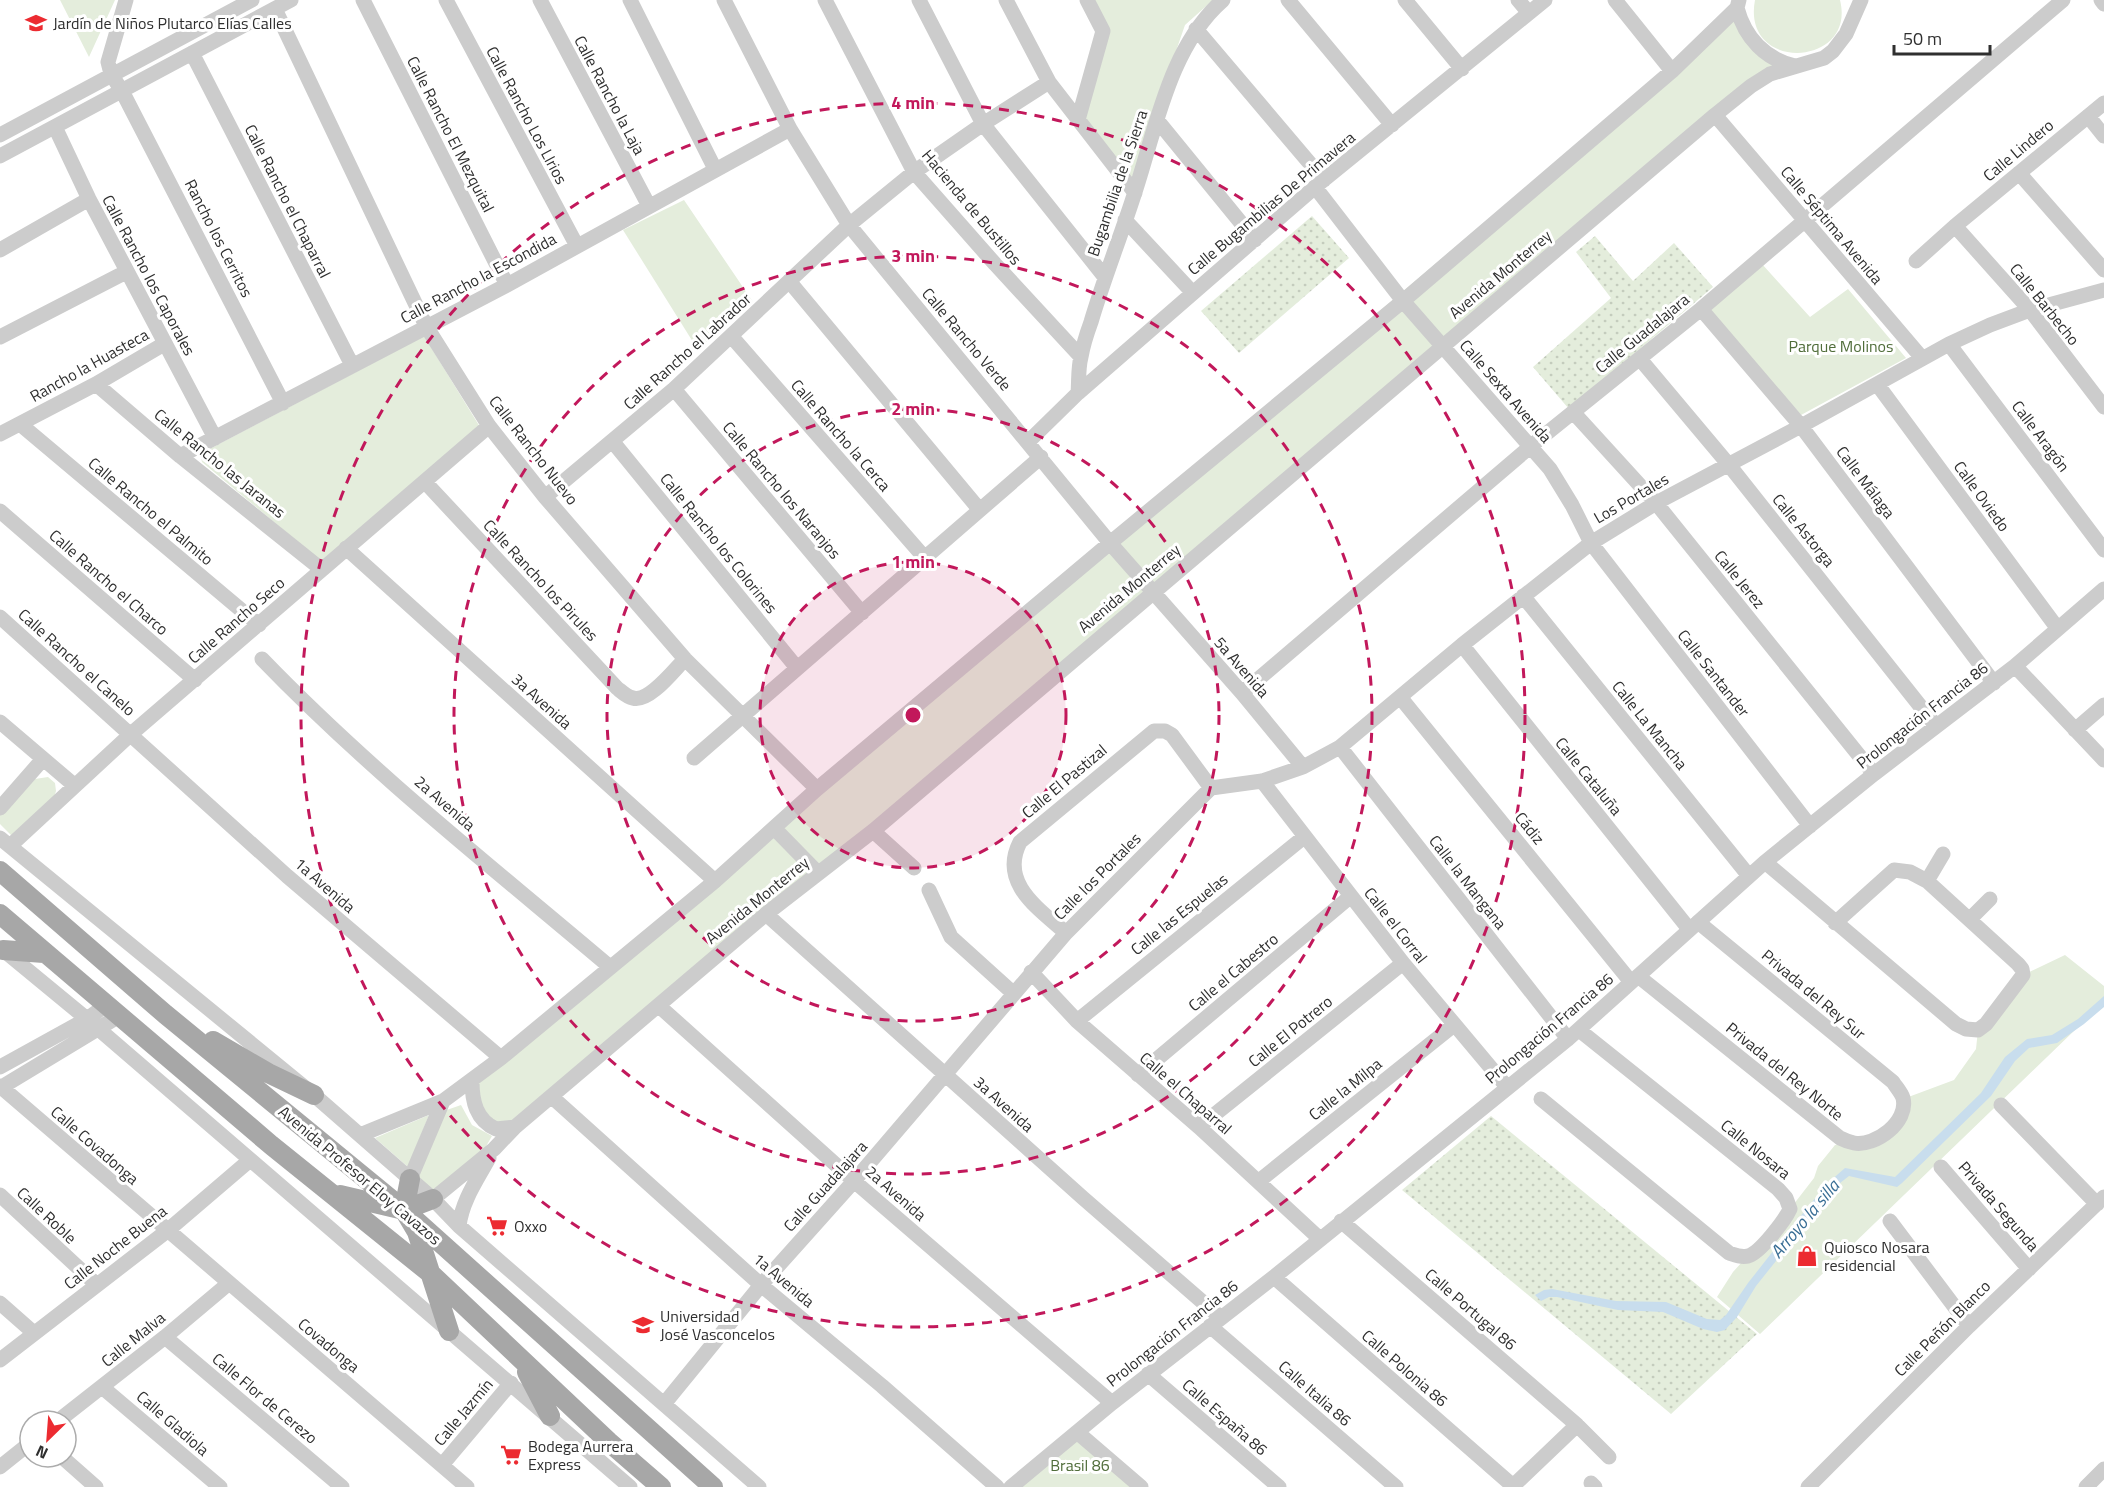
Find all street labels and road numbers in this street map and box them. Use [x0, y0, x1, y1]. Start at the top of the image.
street label: Calle Rancho la Laja [568, 31, 652, 159]
street label: Calle Rancho Los LIrios [480, 42, 574, 188]
street label: Calle Rancho El Mezquital [401, 52, 501, 216]
street label: Bugambilia de la Sierra [1081, 107, 1153, 259]
street label: Calle Lindero [1977, 113, 2059, 187]
street label: Calle Rancho el Chaparral [239, 120, 337, 282]
street label: Calle Bugambilias De Primavera [1182, 125, 1360, 281]
street label: Hacienda de Bustillos [916, 144, 1028, 270]
street label: Calle Séptima Avenida [1775, 160, 1889, 290]
street label: Rancho los Cerritos [179, 175, 259, 301]
street label: Calle Rancho los Caporales [96, 190, 202, 360]
street label: Avenida Monterrey [1443, 224, 1557, 324]
street label: Calle Rancho la Escondida [396, 227, 560, 329]
street label: Calle Barbecho [2004, 258, 2086, 350]
street label: Calle Rancho Verde [917, 282, 1017, 396]
street label: Calle Rancho el Labrador [618, 287, 757, 415]
street label: Calle Guadalajara [1590, 287, 1694, 379]
street label: Rancho la Huasteca [25, 322, 153, 408]
street label: Calle Sexta Avenida [1454, 334, 1558, 448]
street label: Calle Rancho la Cerca [785, 374, 897, 496]
street label: Calle Rancho Nuevo [484, 390, 584, 510]
street label: Calle Aragón [2006, 395, 2076, 477]
street label: Calle Rancho las Jaranas [149, 403, 291, 523]
street label: Calle Rancho los Naranjos [717, 416, 847, 564]
street label: Calle Málaga [1831, 441, 1901, 523]
street label: Calle Rancho el Palmito [83, 451, 219, 571]
street label: Calle Oviedo [1948, 456, 2016, 536]
street label: Calle Rancho los Colorines [655, 467, 783, 619]
street label: Los Portales [1589, 467, 1673, 529]
street label: Calle Astorga [1767, 488, 1841, 572]
street label: Calle Rancho los Pirules [478, 514, 604, 646]
street label: Calle Rancho el Charco [44, 523, 174, 641]
street label: Avenida Monterrey [1072, 538, 1186, 638]
street label: Calle Jerez [1709, 545, 1771, 613]
street label: Calle Rancho Seco [182, 571, 290, 669]
street label: Calle Rancho el Canelo [13, 603, 141, 721]
street label: Calle Santander [1672, 624, 1756, 722]
street label: 5a Avenida [1209, 631, 1275, 703]
street label: Prolongación Francia 86 [1851, 656, 1993, 774]
street label: 3a Avenida [506, 667, 578, 735]
street label: Calle La Mancha [1607, 675, 1693, 775]
street label: Calle Cataluña [1550, 732, 1628, 820]
street label: Calle El Pastizal [1016, 738, 1112, 824]
street label: 2a Avenida [409, 770, 481, 836]
street label: Cádiz [1509, 806, 1551, 850]
street label: Calle los Portales [1048, 827, 1146, 925]
street label: Calle la Mangana [1423, 830, 1513, 934]
street label: Avenida Monterrey [700, 850, 814, 949]
street label: 1a Avenida [289, 852, 361, 918]
street label: Calle las Espuelas [1125, 867, 1233, 961]
street label: Calle el Corral [1359, 882, 1433, 968]
street label: Calle el Cabestro [1183, 927, 1283, 1017]
street label: Privada del Rey Sur [1757, 943, 1872, 1045]
street label: Prolongación Francia 86 [1479, 967, 1619, 1089]
street label: Calle El Potrero [1243, 989, 1337, 1073]
street label: Privada del Rey Norte [1721, 1016, 1849, 1126]
street label: Calle el Chaparral [1135, 1046, 1237, 1140]
street label: Calle la Milpa [1303, 1052, 1387, 1126]
street label: 3a Avenida [968, 1070, 1040, 1138]
street label: Calle Covadonga [46, 1100, 144, 1190]
street label: Avenida Profesor Eloy Cavazos [273, 1100, 447, 1250]
street label: Calle Nosara [1716, 1113, 1796, 1185]
street label: Calle Guadalajara [777, 1135, 873, 1237]
street label: Privada Segunda [1953, 1156, 2045, 1256]
street label: 2a Avenida [860, 1160, 932, 1226]
street label: Calle Roble [12, 1181, 82, 1249]
street label: Calle Noche Buena [58, 1199, 172, 1295]
street label: 1a Avenida [748, 1247, 820, 1313]
street label: Calle Portugal 86 [1420, 1262, 1522, 1356]
street label: Prolongación Francia 86 [1101, 1274, 1243, 1392]
street label: Calle Peñón Blanco [1888, 1274, 1996, 1382]
street label: Calle Malva [96, 1306, 170, 1372]
street label: Covadonga [293, 1312, 365, 1378]
street label: Calle Polonia 86 [1357, 1324, 1453, 1412]
street label: Calle Flor de Cerezo [207, 1347, 323, 1449]
street label: Calle Italia 86 [1273, 1354, 1357, 1432]
street label: Calle Jazmín [428, 1373, 498, 1451]
street label: Calle España 86 [1177, 1373, 1273, 1461]
street label: Calle Gladiola [131, 1385, 215, 1461]

